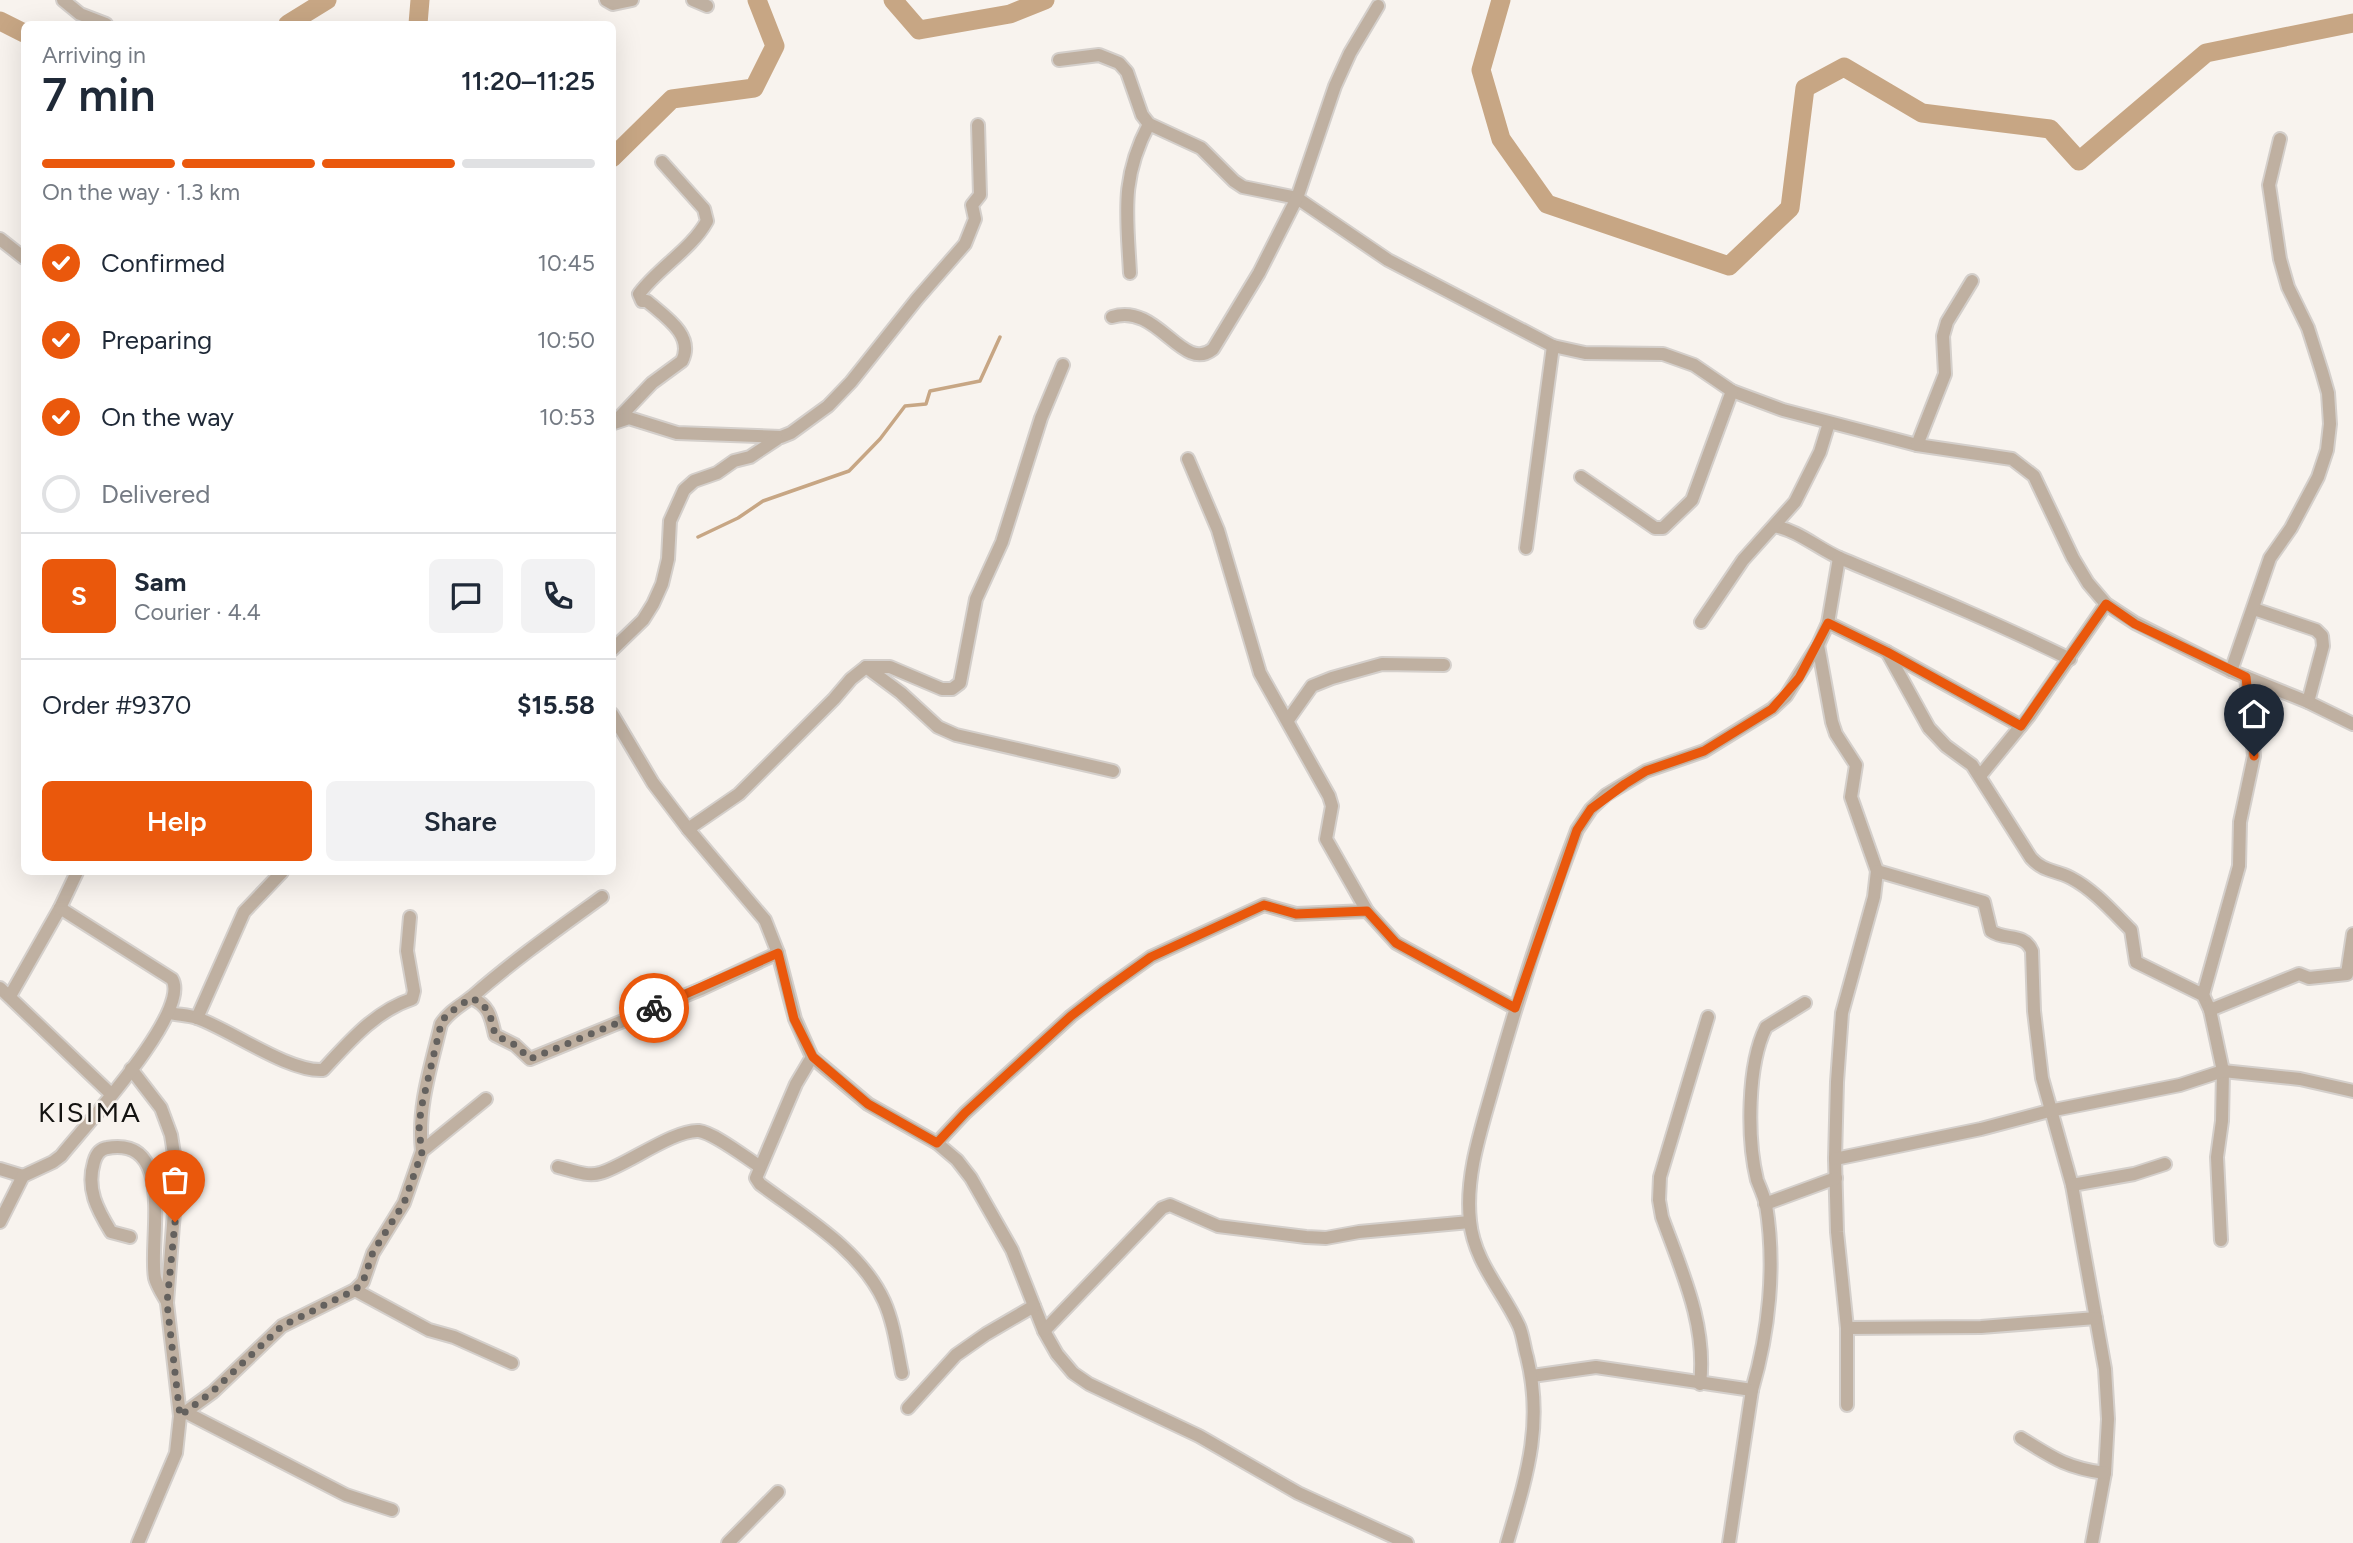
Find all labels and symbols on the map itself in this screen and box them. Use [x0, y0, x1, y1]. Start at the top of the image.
pin [2224, 684, 2284, 756]
courier [619, 973, 689, 1043]
district label: KISIMA [38, 1095, 142, 1129]
pin [145, 1150, 205, 1222]

